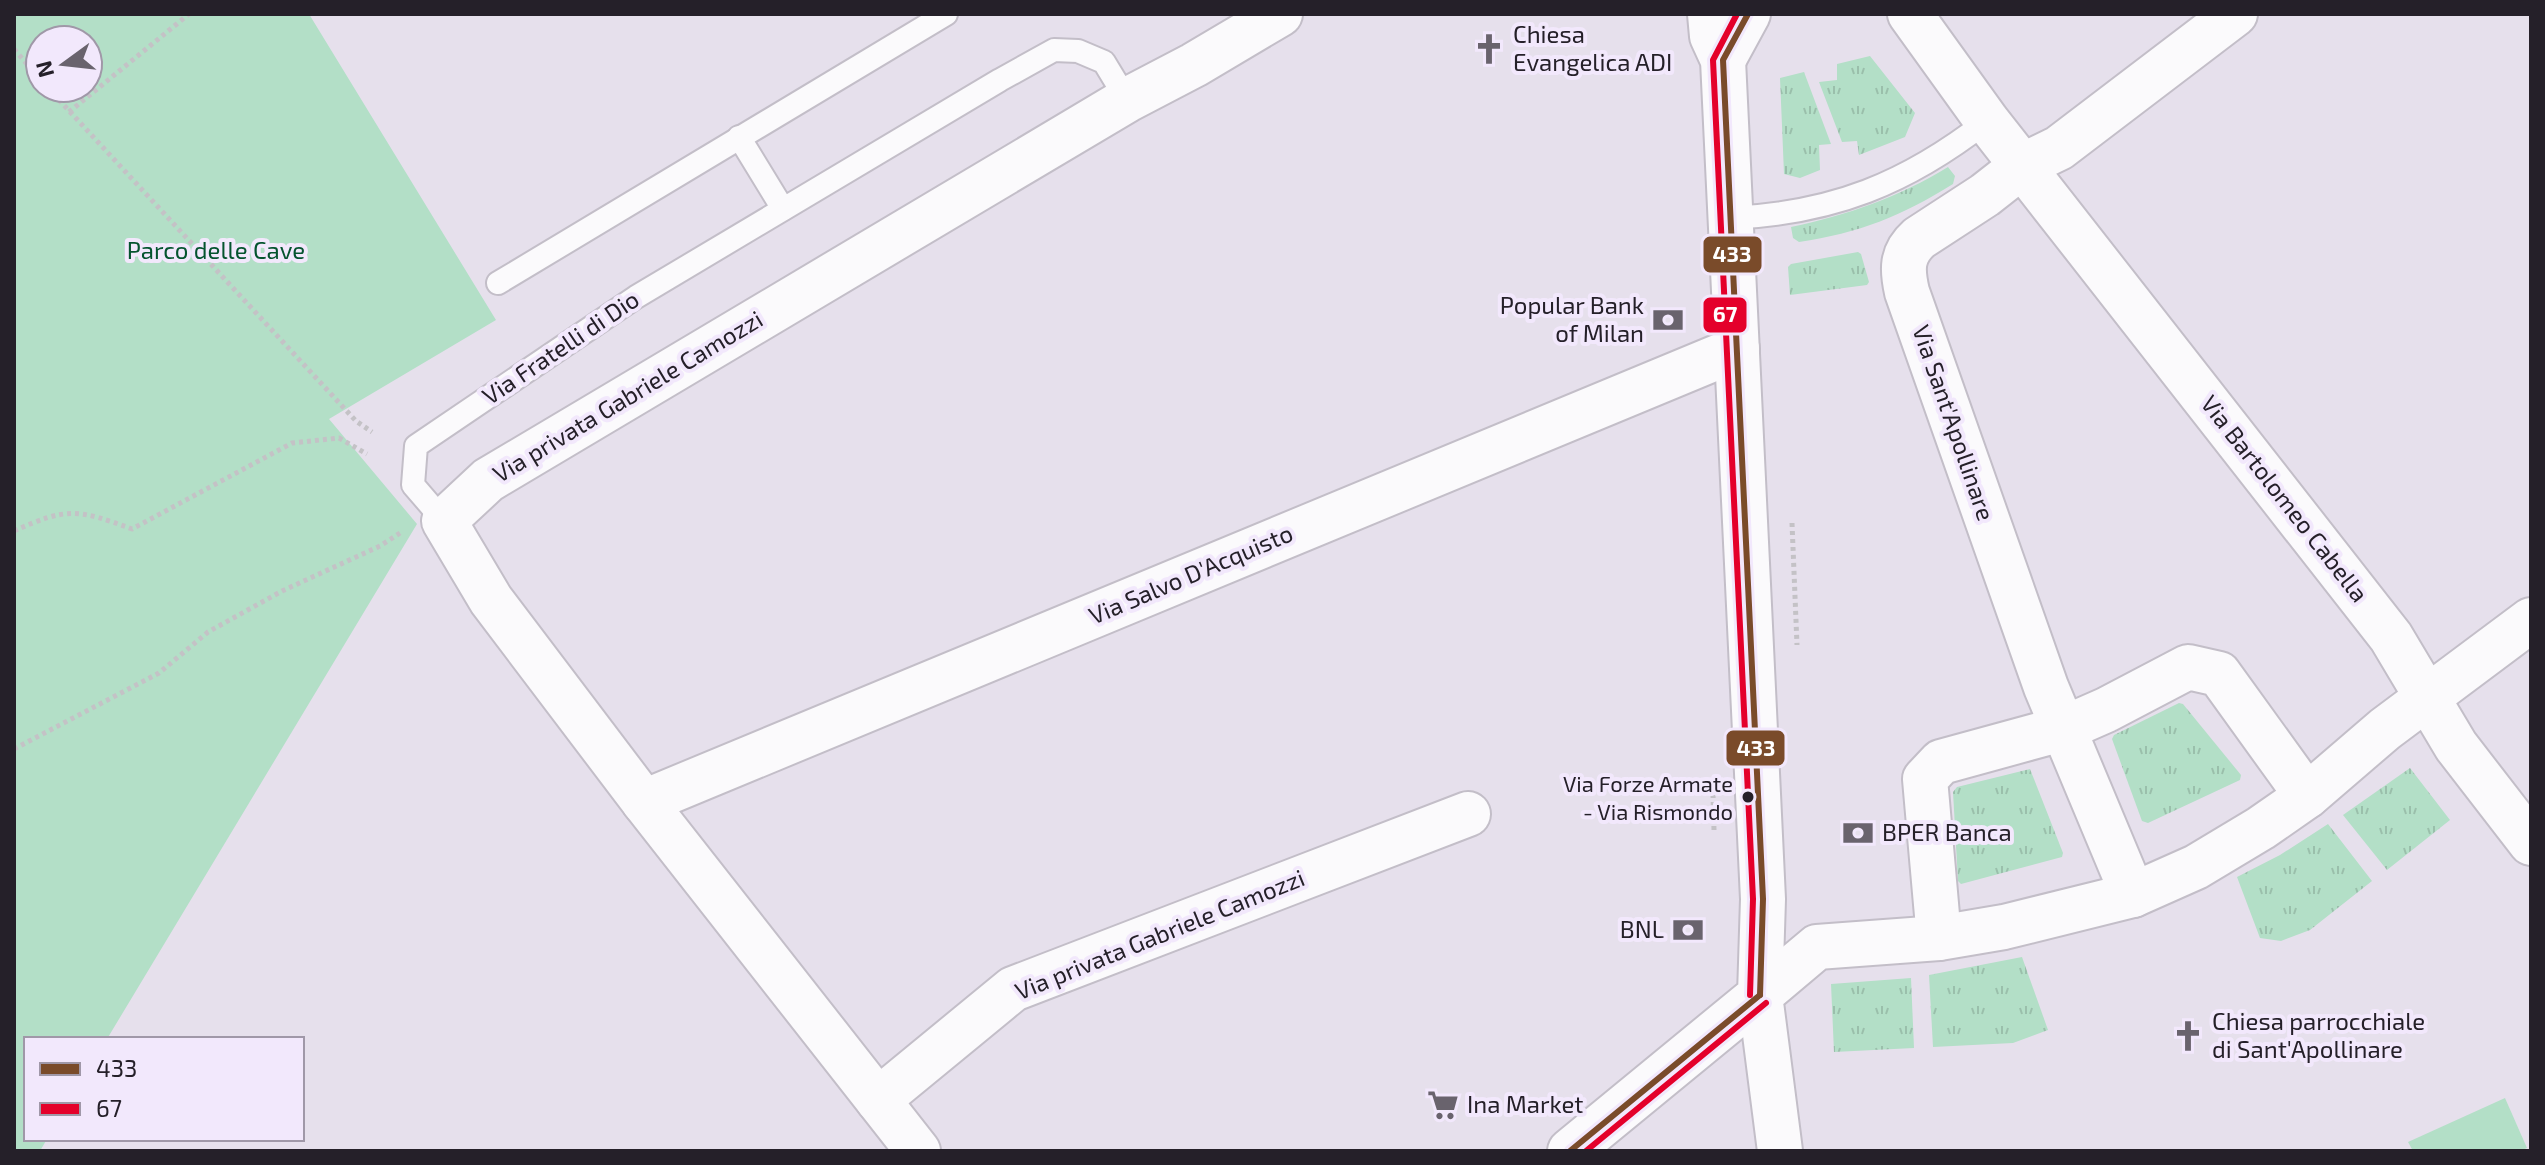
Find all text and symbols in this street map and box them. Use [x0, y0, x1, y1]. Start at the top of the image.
place label: Chiesa Evangelica ADI [1513, 19, 1672, 76]
north arrow [24, 24, 104, 104]
church icon: Chiesa Evangelica ADI [1472, 32, 1506, 66]
text: N [29, 58, 58, 80]
park label: Parco delle Cave [127, 235, 305, 264]
line badge: 433 [1702, 235, 1763, 274]
text: 433 [1713, 240, 1751, 266]
street label: Via Fratelli di Dio [476, 284, 644, 410]
place label: Popular Bank of Milan [1500, 290, 1644, 347]
line badge: 67 [1702, 296, 1748, 334]
text: 67 [1713, 300, 1738, 326]
bank icon: Popular Bank of Milan [1651, 303, 1685, 337]
street label: Via privata Gabriele Camozzi [487, 304, 767, 488]
street label: Via Sant'Apollinare [1907, 321, 2001, 524]
street label: Via Bartolomeo Cabella [2196, 389, 2375, 607]
street label: Via Salvo D'Acquisto [1084, 518, 1297, 630]
line badge: 433 [1725, 729, 1786, 767]
text: 433 [1737, 734, 1775, 760]
place label: Via Forze Armate - Via Rismondo [1563, 770, 1733, 824]
marker: Via Forze Armate - Via Rismondo [1740, 789, 1756, 805]
bank icon: BPER Banca [1841, 816, 1875, 850]
place label: BPER Banca [1882, 817, 2012, 846]
street label: Via privata Gabriele Camozzi [1010, 862, 1308, 1005]
bank icon: BNL [1671, 913, 1705, 947]
place label: BNL [1620, 914, 1664, 943]
place label: Chiesa parrocchiale di Sant'Apollinare [2212, 1006, 2425, 1063]
church icon: Chiesa parrocchiale di Sant'Apollinare [2171, 1019, 2205, 1053]
legend [24, 1037, 304, 1141]
text: 433 [96, 1053, 137, 1082]
supermarket icon: Ina Market [1426, 1088, 1460, 1122]
place label: Ina Market [1467, 1089, 1584, 1118]
text: 67 [96, 1093, 122, 1122]

